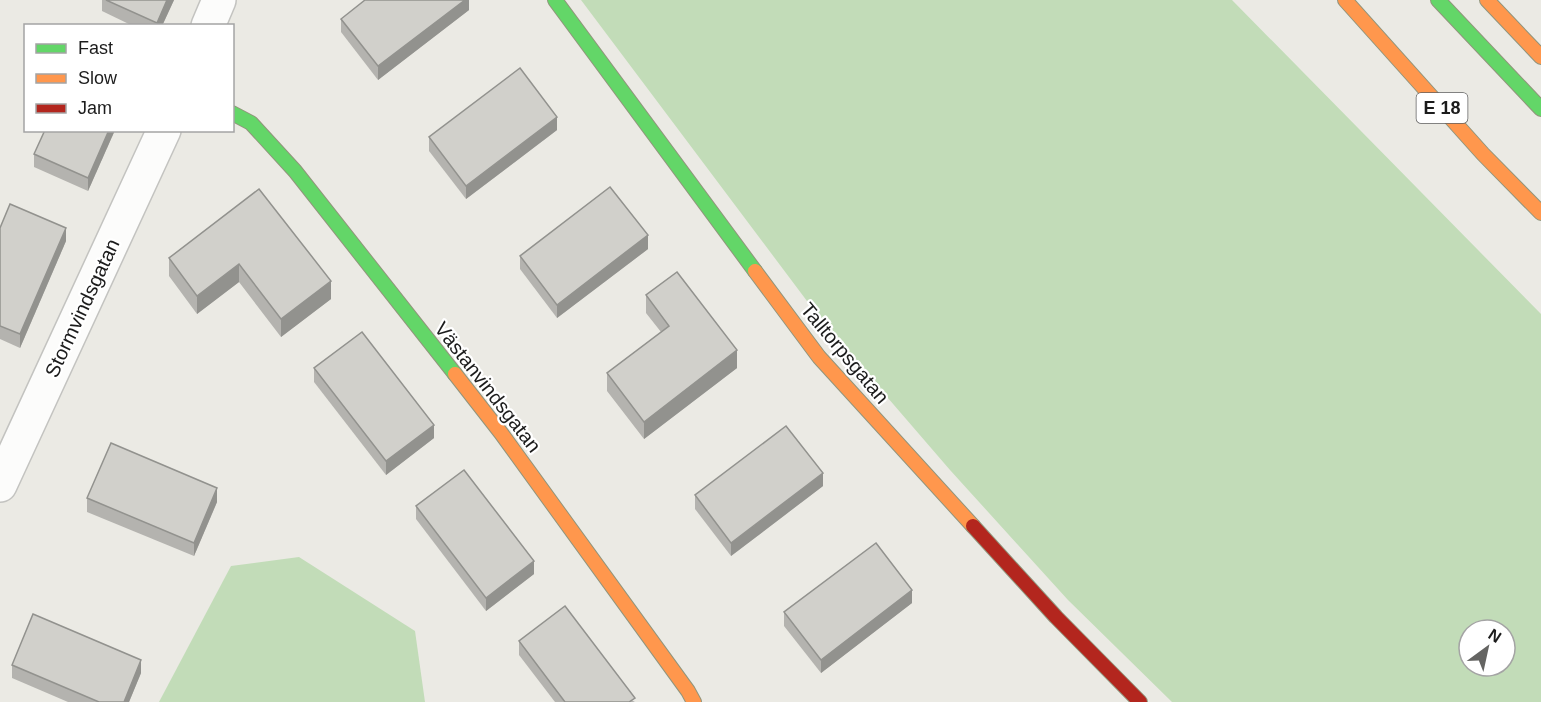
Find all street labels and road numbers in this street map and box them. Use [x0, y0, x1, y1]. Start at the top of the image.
road number: E 18 [1416, 93, 1468, 123]
street label: Stormvindsgatan [40, 235, 124, 381]
street label: Talltorpsgatan [797, 298, 893, 408]
street label: Västanvindsgatan [430, 318, 546, 456]

